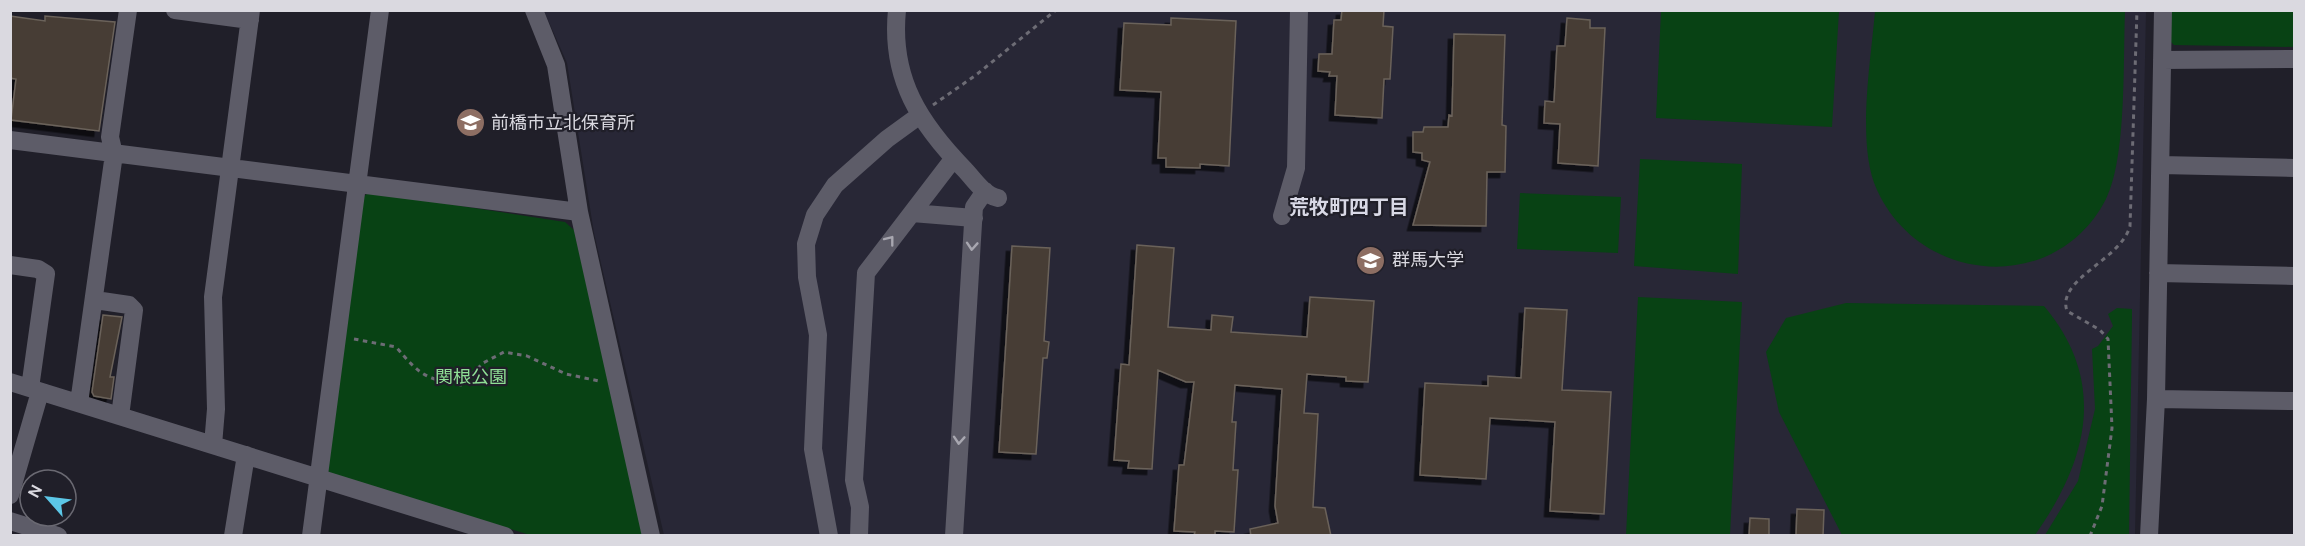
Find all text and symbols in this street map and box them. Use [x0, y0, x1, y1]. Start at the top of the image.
school or university icon: 前橋市立北保育所 [454, 107, 486, 139]
place label: 前橋市立北保育所 [491, 111, 635, 135]
district label: 荒牧町四丁目 [1289, 194, 1409, 220]
one-way arrow [883, 236, 894, 247]
one-way arrow [965, 241, 978, 250]
school or university icon: 群馬大学 [1355, 244, 1387, 276]
place label: 群馬大学 [1392, 248, 1464, 272]
park label: 関根公園 [435, 365, 507, 389]
one-way arrow [953, 436, 966, 445]
north arrow [18, 468, 78, 528]
text: N [23, 481, 47, 501]

